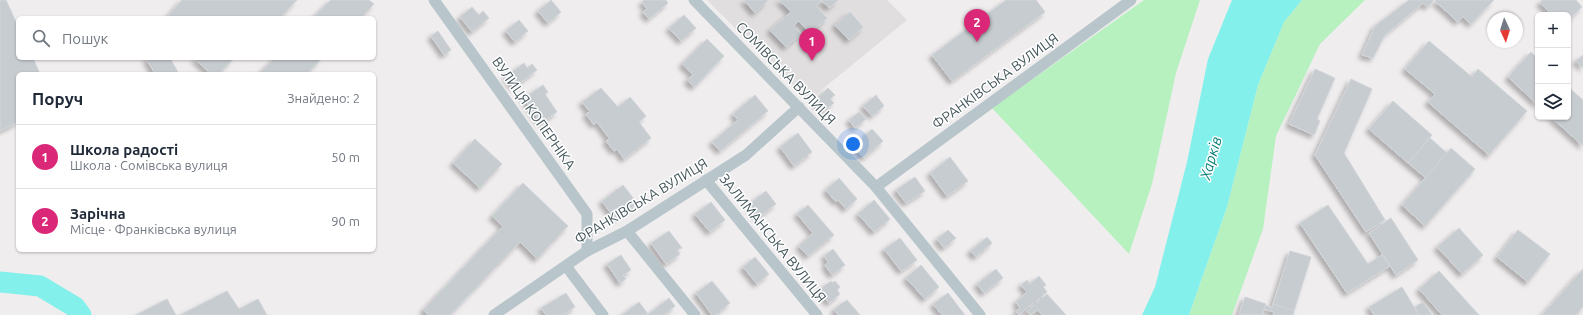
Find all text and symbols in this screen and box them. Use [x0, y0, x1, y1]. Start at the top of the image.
pin: 2 [964, 9, 990, 42]
north arrow [1487, 12, 1523, 48]
map controls [1535, 12, 1571, 120]
button: + [1535, 12, 1571, 48]
search box [16, 16, 376, 60]
street label: СОМІВСЬКА ВУЛИЦЯ [733, 18, 839, 128]
icon: search [30, 27, 52, 49]
pin: 1 [799, 28, 825, 61]
text: Пошук [62, 30, 108, 47]
street label: ФРАНКІВСЬКА ВУЛИЦЯ [929, 30, 1061, 132]
button: − [1535, 48, 1571, 84]
street label: ВУЛИЦЯ КОПЕРНІКА [489, 54, 579, 172]
button: layers [1535, 84, 1571, 120]
text: Поруч [32, 89, 83, 108]
text: Знайдено: 2 [287, 91, 360, 105]
your location [843, 134, 863, 154]
water label: Харків [1196, 134, 1225, 182]
text: Школа радості [70, 141, 178, 158]
text: 1 [41, 150, 49, 164]
text: 50 m [331, 150, 360, 164]
street label: ФРАНКІВСЬКА ВУЛИЦЯ [572, 155, 710, 247]
text: Школа · Сомівська вулиця [70, 158, 228, 172]
street label: ЗАЛИМАНСЬКА ВУЛИЦЯ [716, 171, 830, 305]
text: Зарічна [70, 205, 126, 222]
text: 2 [41, 214, 49, 228]
text: 90 m [331, 214, 360, 228]
text: Місце · Франківська вулиця [70, 222, 237, 236]

